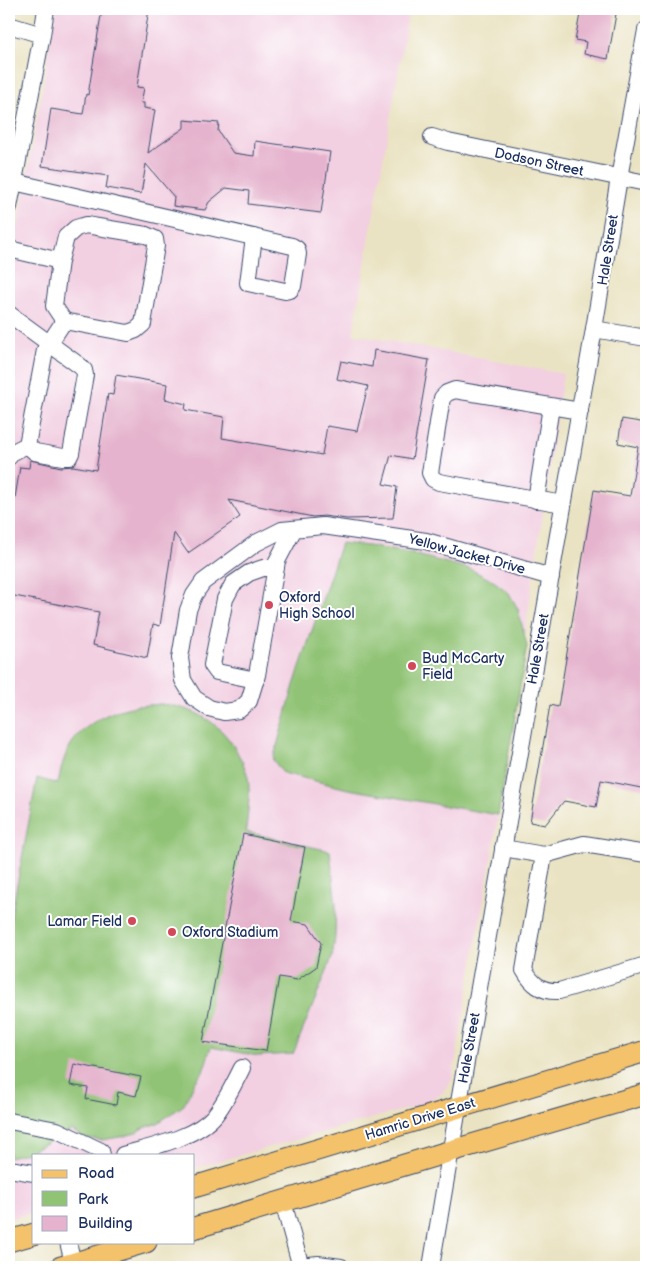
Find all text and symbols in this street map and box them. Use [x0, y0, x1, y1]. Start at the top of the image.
street label: Dodson Street [493, 144, 586, 180]
street label: Hale Street [594, 213, 622, 287]
street label: Yellow Jacket Drive [406, 530, 527, 578]
place label: Oxford High School [279, 589, 355, 622]
marker: Oxford High School [263, 599, 275, 611]
street label: Hale Street [523, 612, 553, 686]
place label: Bud McCarty Field [422, 650, 505, 683]
marker: Bud McCarty Field [406, 660, 418, 672]
place label: Lamar Field [47, 913, 122, 930]
marker: Lamar Field [126, 915, 138, 927]
place label: Oxford Stadium [182, 924, 278, 941]
marker: Oxford Stadium [166, 926, 178, 938]
street label: Hale Street [454, 1011, 484, 1085]
street label: Hamric Drive East [363, 1094, 478, 1144]
legend [32, 1154, 195, 1244]
text: Road [78, 1164, 114, 1183]
text: Park [78, 1190, 109, 1209]
text: Building [78, 1214, 133, 1233]

